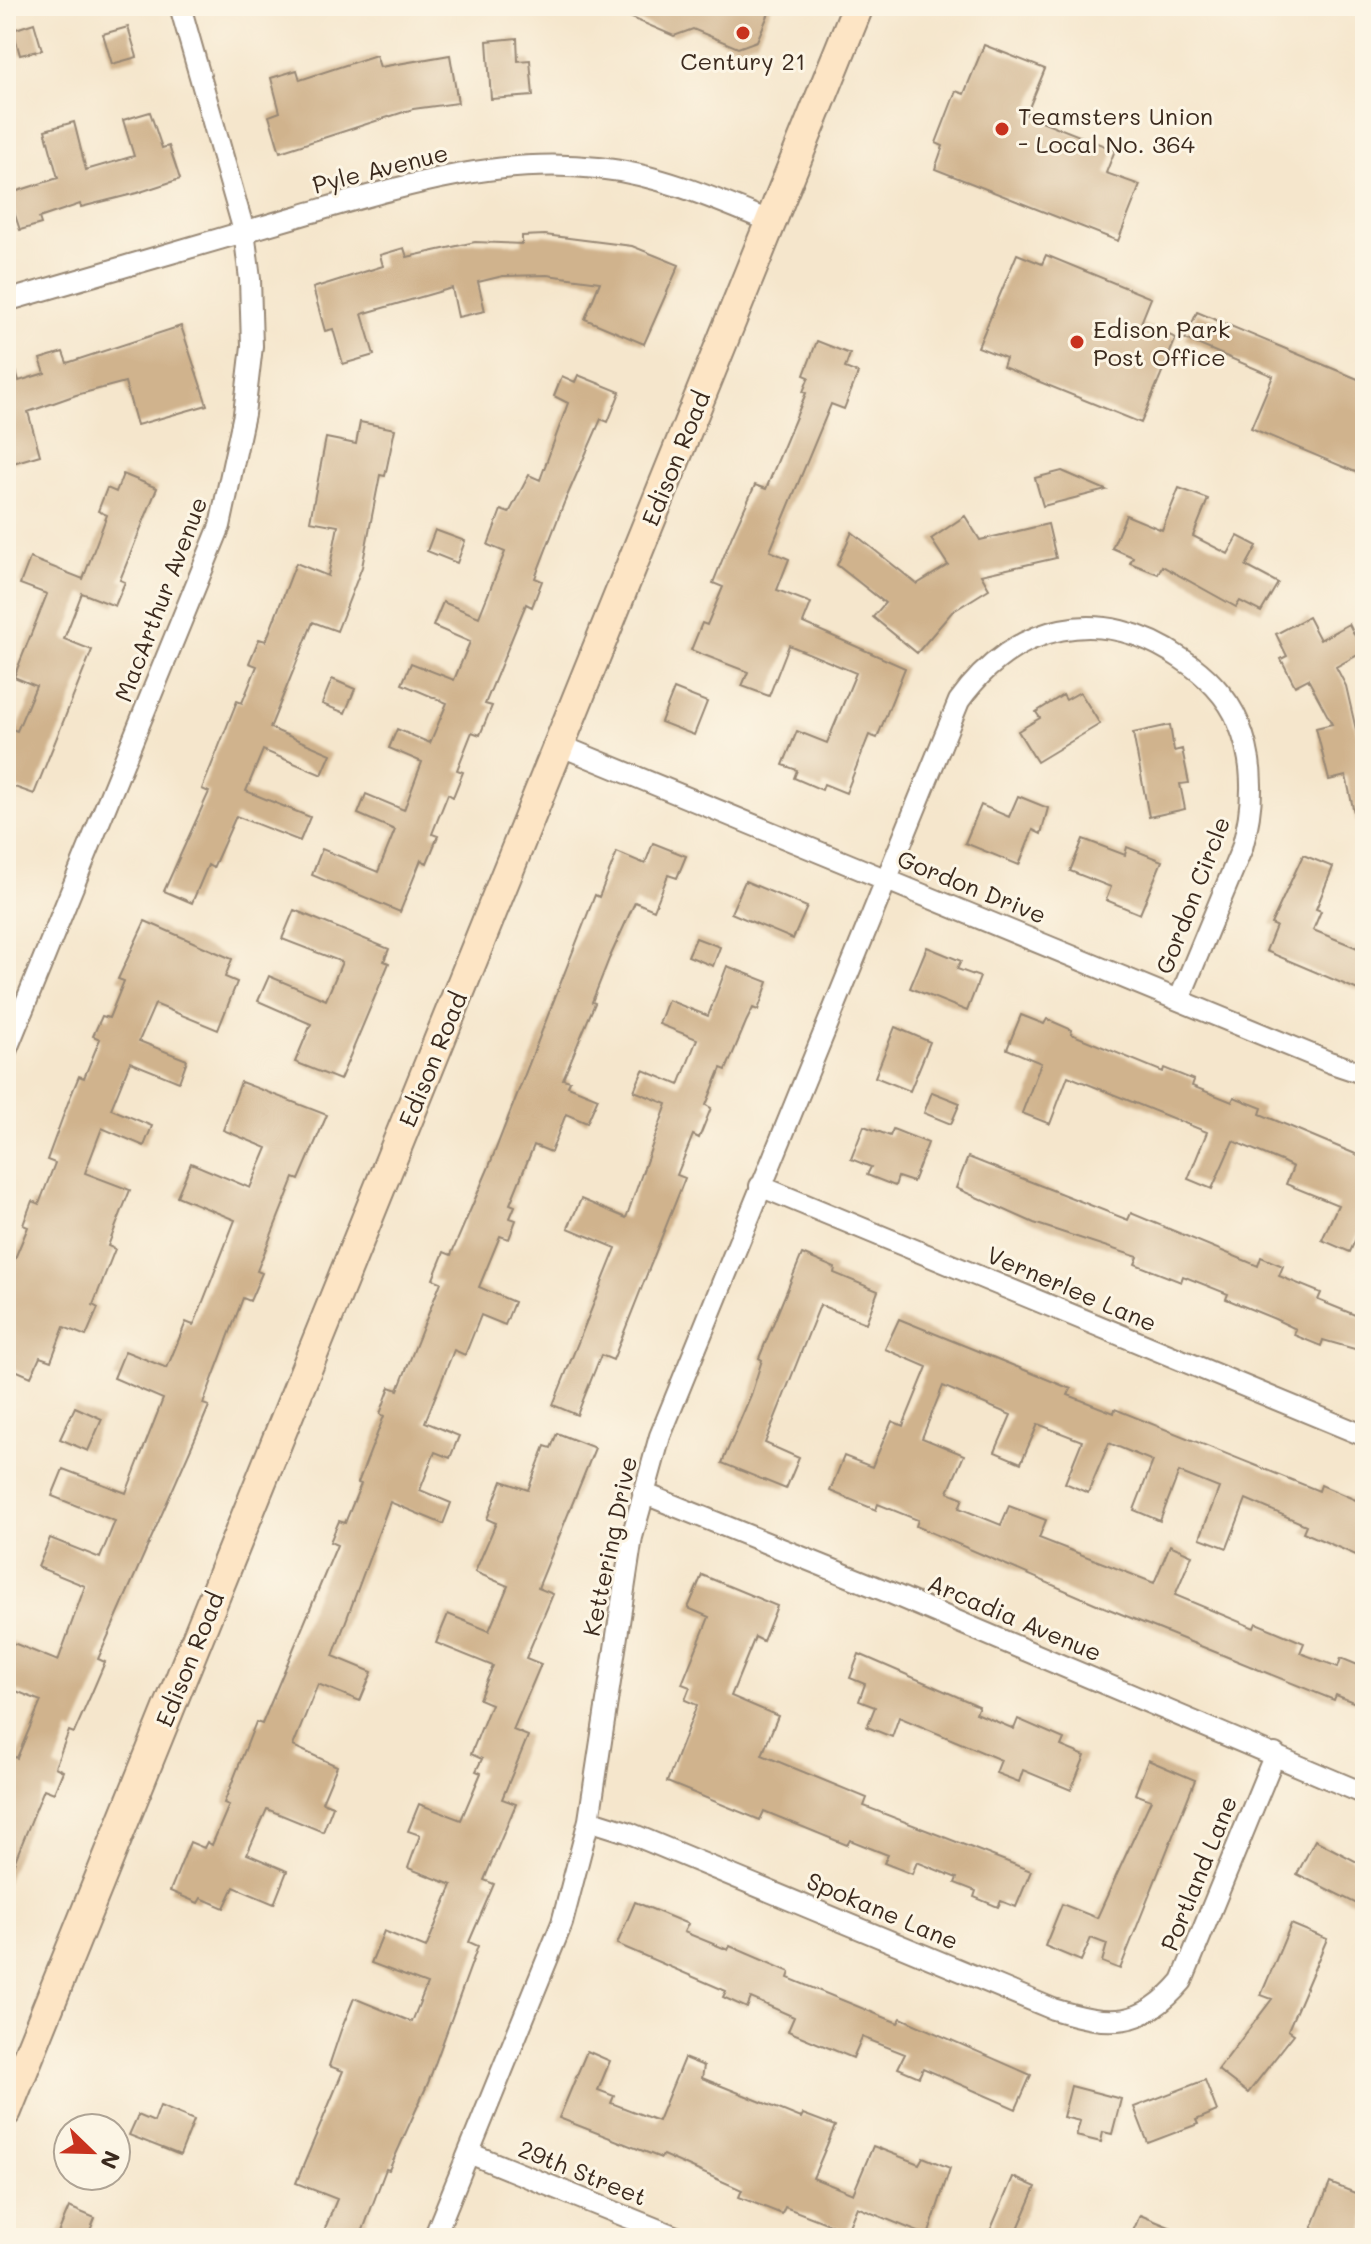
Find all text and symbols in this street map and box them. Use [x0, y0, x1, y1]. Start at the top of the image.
marker: Century 21 [734, 24, 752, 42]
place label: Century 21 [680, 45, 806, 76]
place label: Teamsters Union - Local No. 364 [1018, 100, 1213, 159]
marker: Teamsters Union - Local No. 364 [993, 120, 1011, 138]
street label: Pyle Avenue [309, 136, 451, 200]
place label: Edison Park Post Office [1093, 313, 1231, 372]
marker: Edison Park Post Office [1068, 333, 1086, 351]
street label: Edison Road [634, 386, 716, 530]
street label: MacArthur Avenue [107, 492, 213, 706]
street label: Gordon Circle [1148, 812, 1236, 978]
street label: Gordon Drive [893, 842, 1051, 930]
street label: Edison Road [391, 987, 473, 1131]
street label: Vernerlee Lane [982, 1238, 1162, 1338]
street label: Kettering Drive [575, 1453, 643, 1639]
street label: Arcadia Avenue [923, 1566, 1107, 1668]
street label: Edison Road [148, 1587, 230, 1731]
street label: Portland Lane [1153, 1791, 1243, 1955]
street label: Spokane Lane [802, 1864, 964, 1956]
north arrow [52, 2112, 132, 2192]
street label: 29th Street [514, 2132, 652, 2212]
text: N [94, 2147, 127, 2173]

